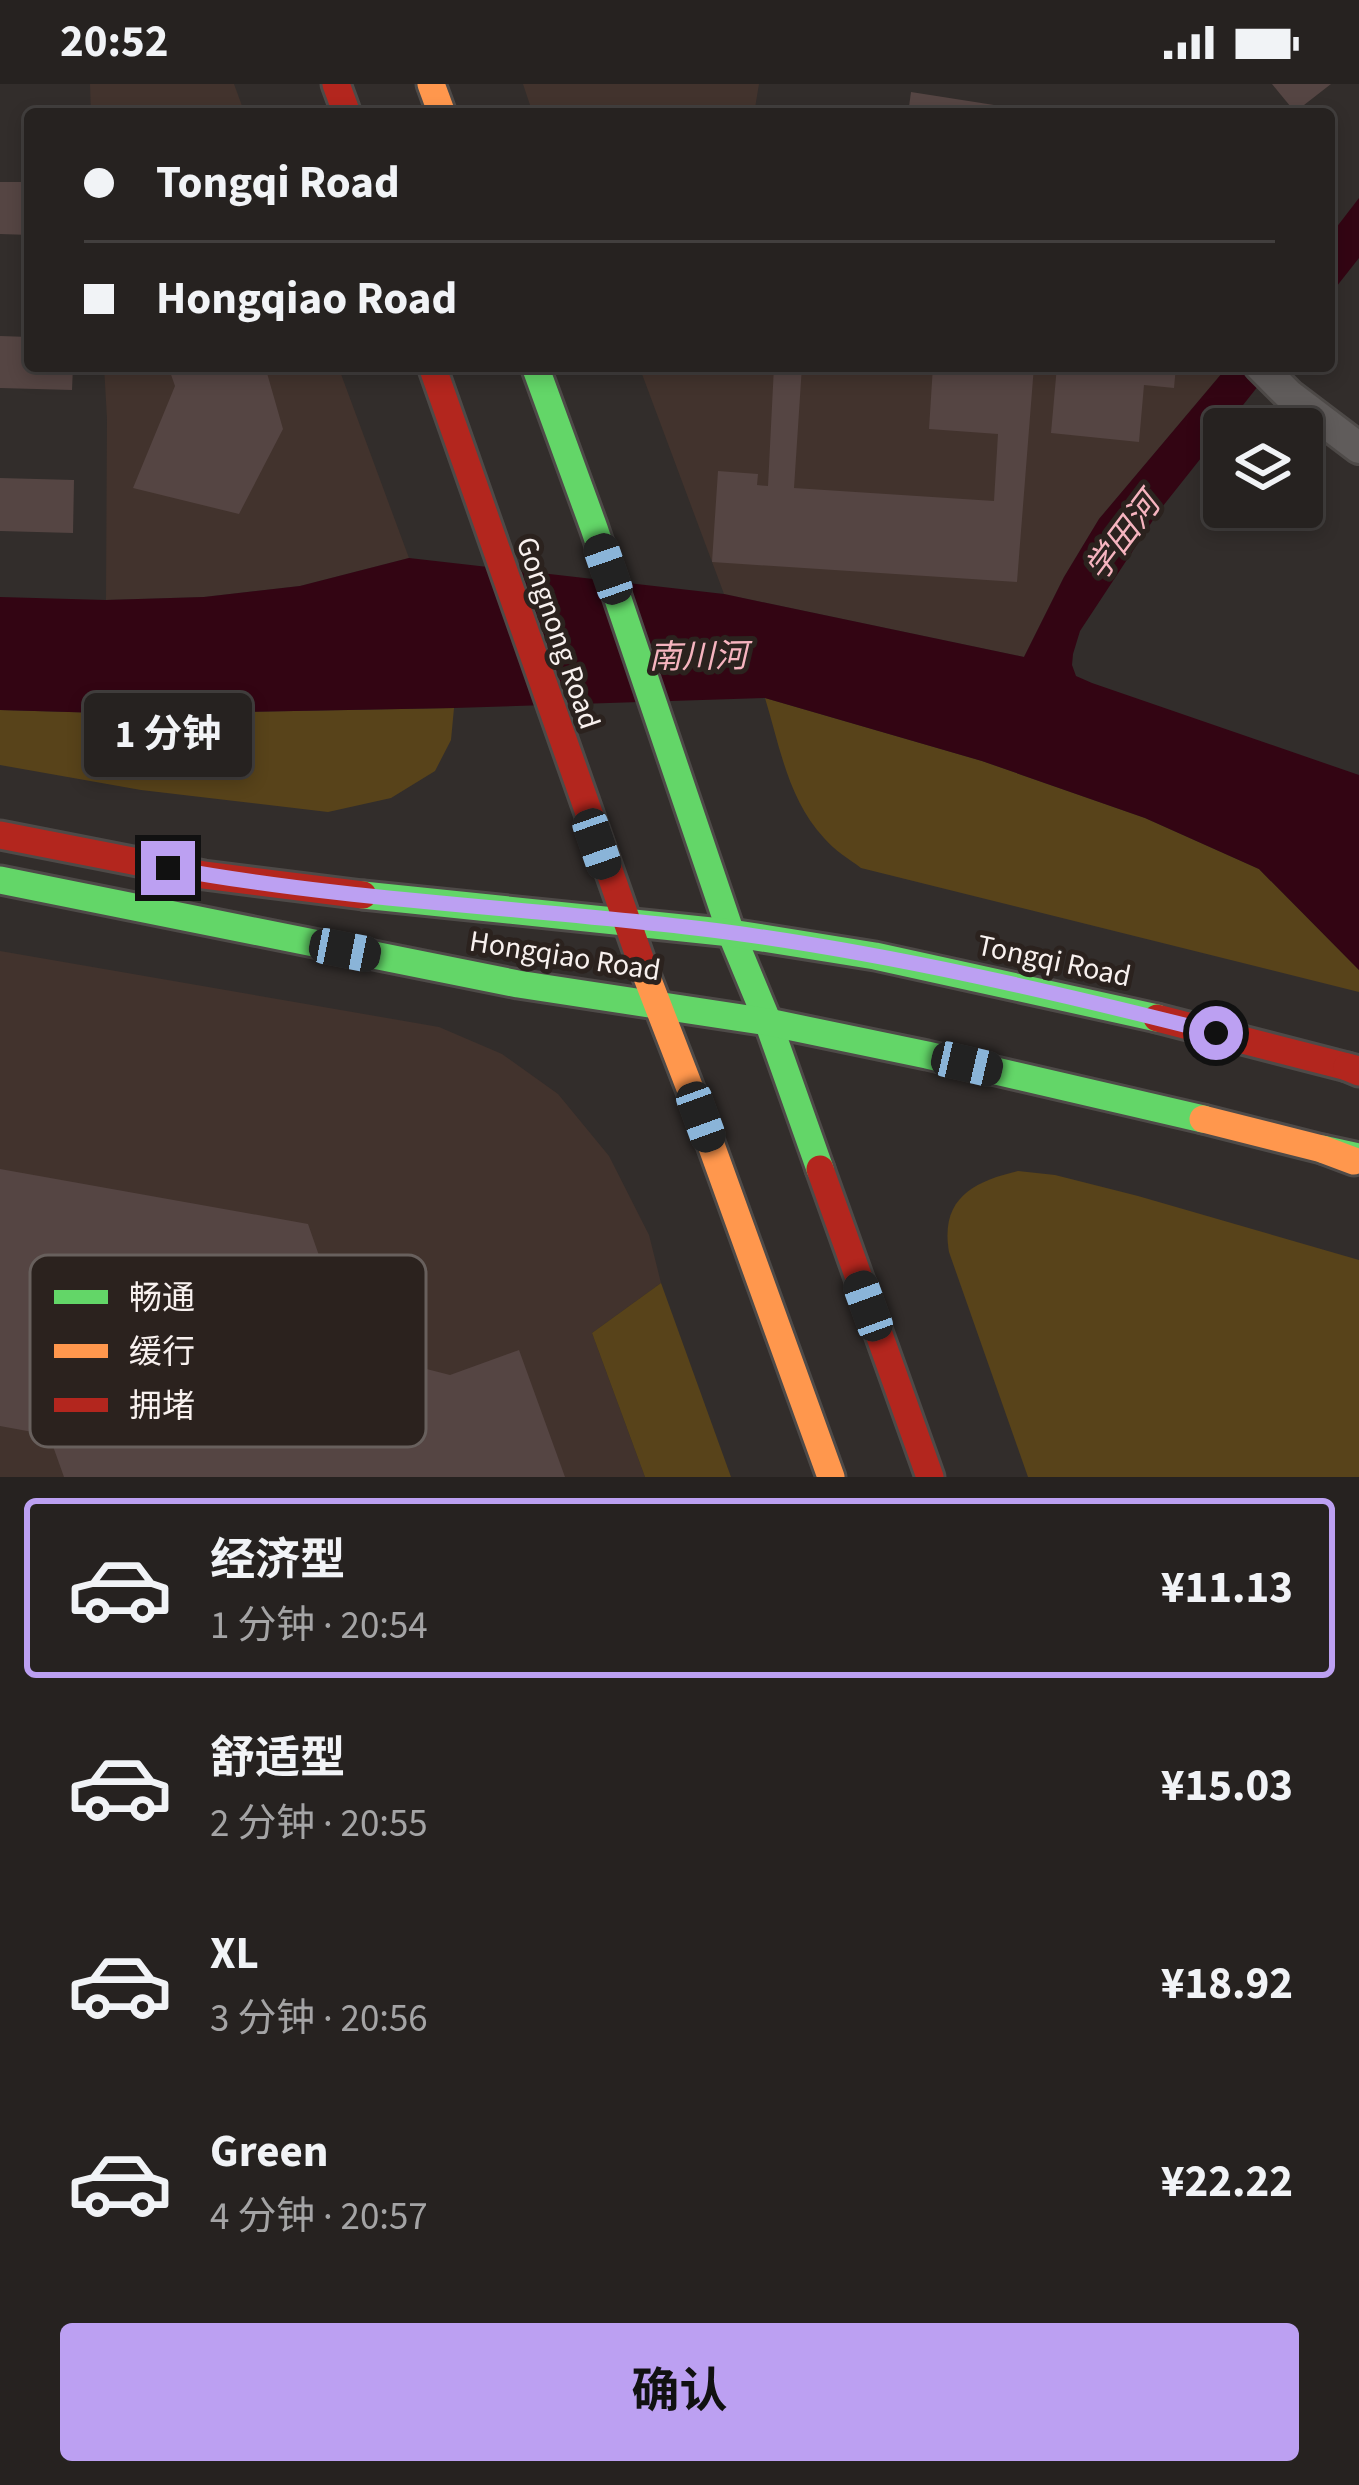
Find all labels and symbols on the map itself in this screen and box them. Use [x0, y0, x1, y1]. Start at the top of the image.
water label: 学田河 [1074, 479, 1175, 591]
car [579, 529, 637, 609]
street label: Gongnong Road [505, 531, 611, 735]
water label: 南川河 [648, 633, 754, 681]
callout: 1 分钟 [84, 694, 252, 778]
car [568, 804, 626, 884]
route end [141, 841, 195, 895]
street label: Hongqiao Road [466, 920, 664, 992]
street label: Tongqi Road [973, 924, 1135, 998]
car [306, 925, 384, 975]
route start [1189, 1006, 1243, 1060]
car [928, 1038, 1006, 1090]
car [672, 1077, 730, 1157]
legend [30, 1255, 426, 1447]
car [839, 1266, 897, 1346]
text: 畅通 [129, 1275, 195, 1322]
text: 缓行 [129, 1329, 195, 1376]
text: 拥堵 [129, 1383, 195, 1430]

